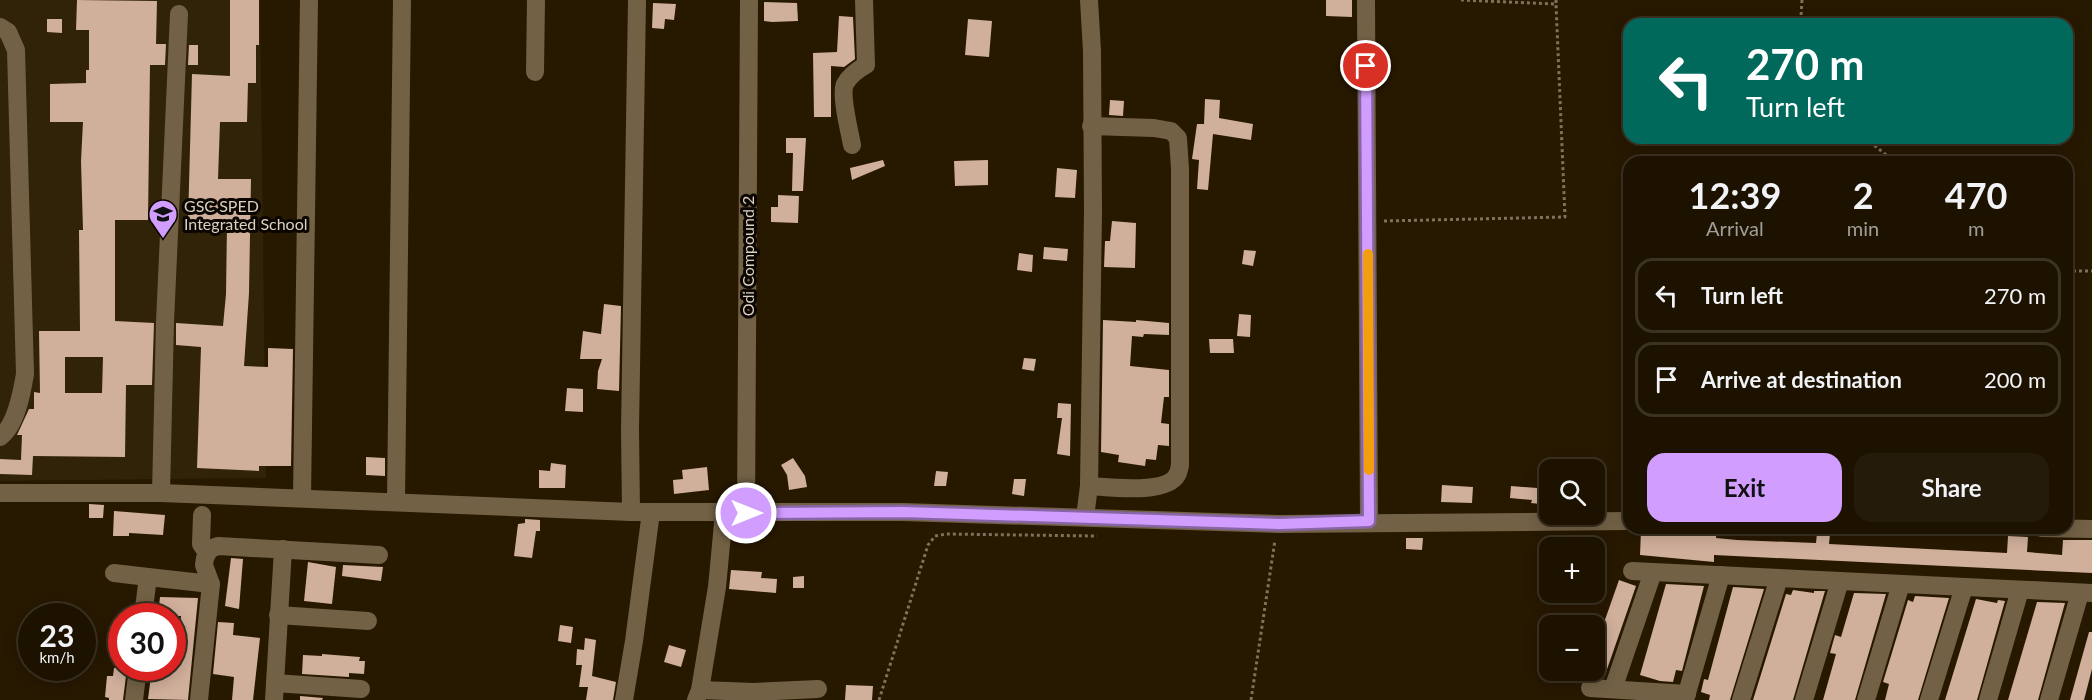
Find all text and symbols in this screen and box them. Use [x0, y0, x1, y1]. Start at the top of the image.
text: 270 m [1746, 39, 1864, 89]
pin [1340, 40, 1391, 91]
icon: left [1647, 42, 1725, 120]
icon: arrive [1349, 49, 1382, 82]
text: Turn left [1746, 90, 1845, 123]
text: 12:39 [1689, 173, 1781, 217]
text: 2 [1853, 173, 1874, 217]
text: 470 [1945, 173, 2007, 217]
place label: GSC SPED Integrated School [184, 196, 308, 233]
street label: Odi Compound 2 [738, 196, 757, 316]
school or university icon: GSC SPED Integrated School [147, 198, 179, 240]
text: Arrival [1706, 216, 1764, 240]
text: min [1847, 216, 1879, 240]
text: m [1968, 216, 1984, 240]
icon: left [1650, 279, 1683, 312]
text: Turn left [1701, 282, 1783, 309]
text: 270 m [1984, 282, 2046, 309]
icon: arrive [1650, 363, 1683, 396]
text: Arrive at destination [1701, 366, 1902, 393]
text: 200 m [1984, 366, 2046, 393]
button: Exit [1647, 453, 1842, 522]
button: Share [1854, 453, 2049, 522]
map controls [1539, 459, 1605, 681]
button: search [1539, 459, 1605, 525]
position arrow [714, 481, 778, 545]
button: + [1539, 537, 1605, 603]
speed limit sign: 30 [108, 603, 186, 681]
button: − [1539, 615, 1605, 681]
text: 23 [40, 617, 74, 653]
text: km/h [39, 648, 75, 666]

